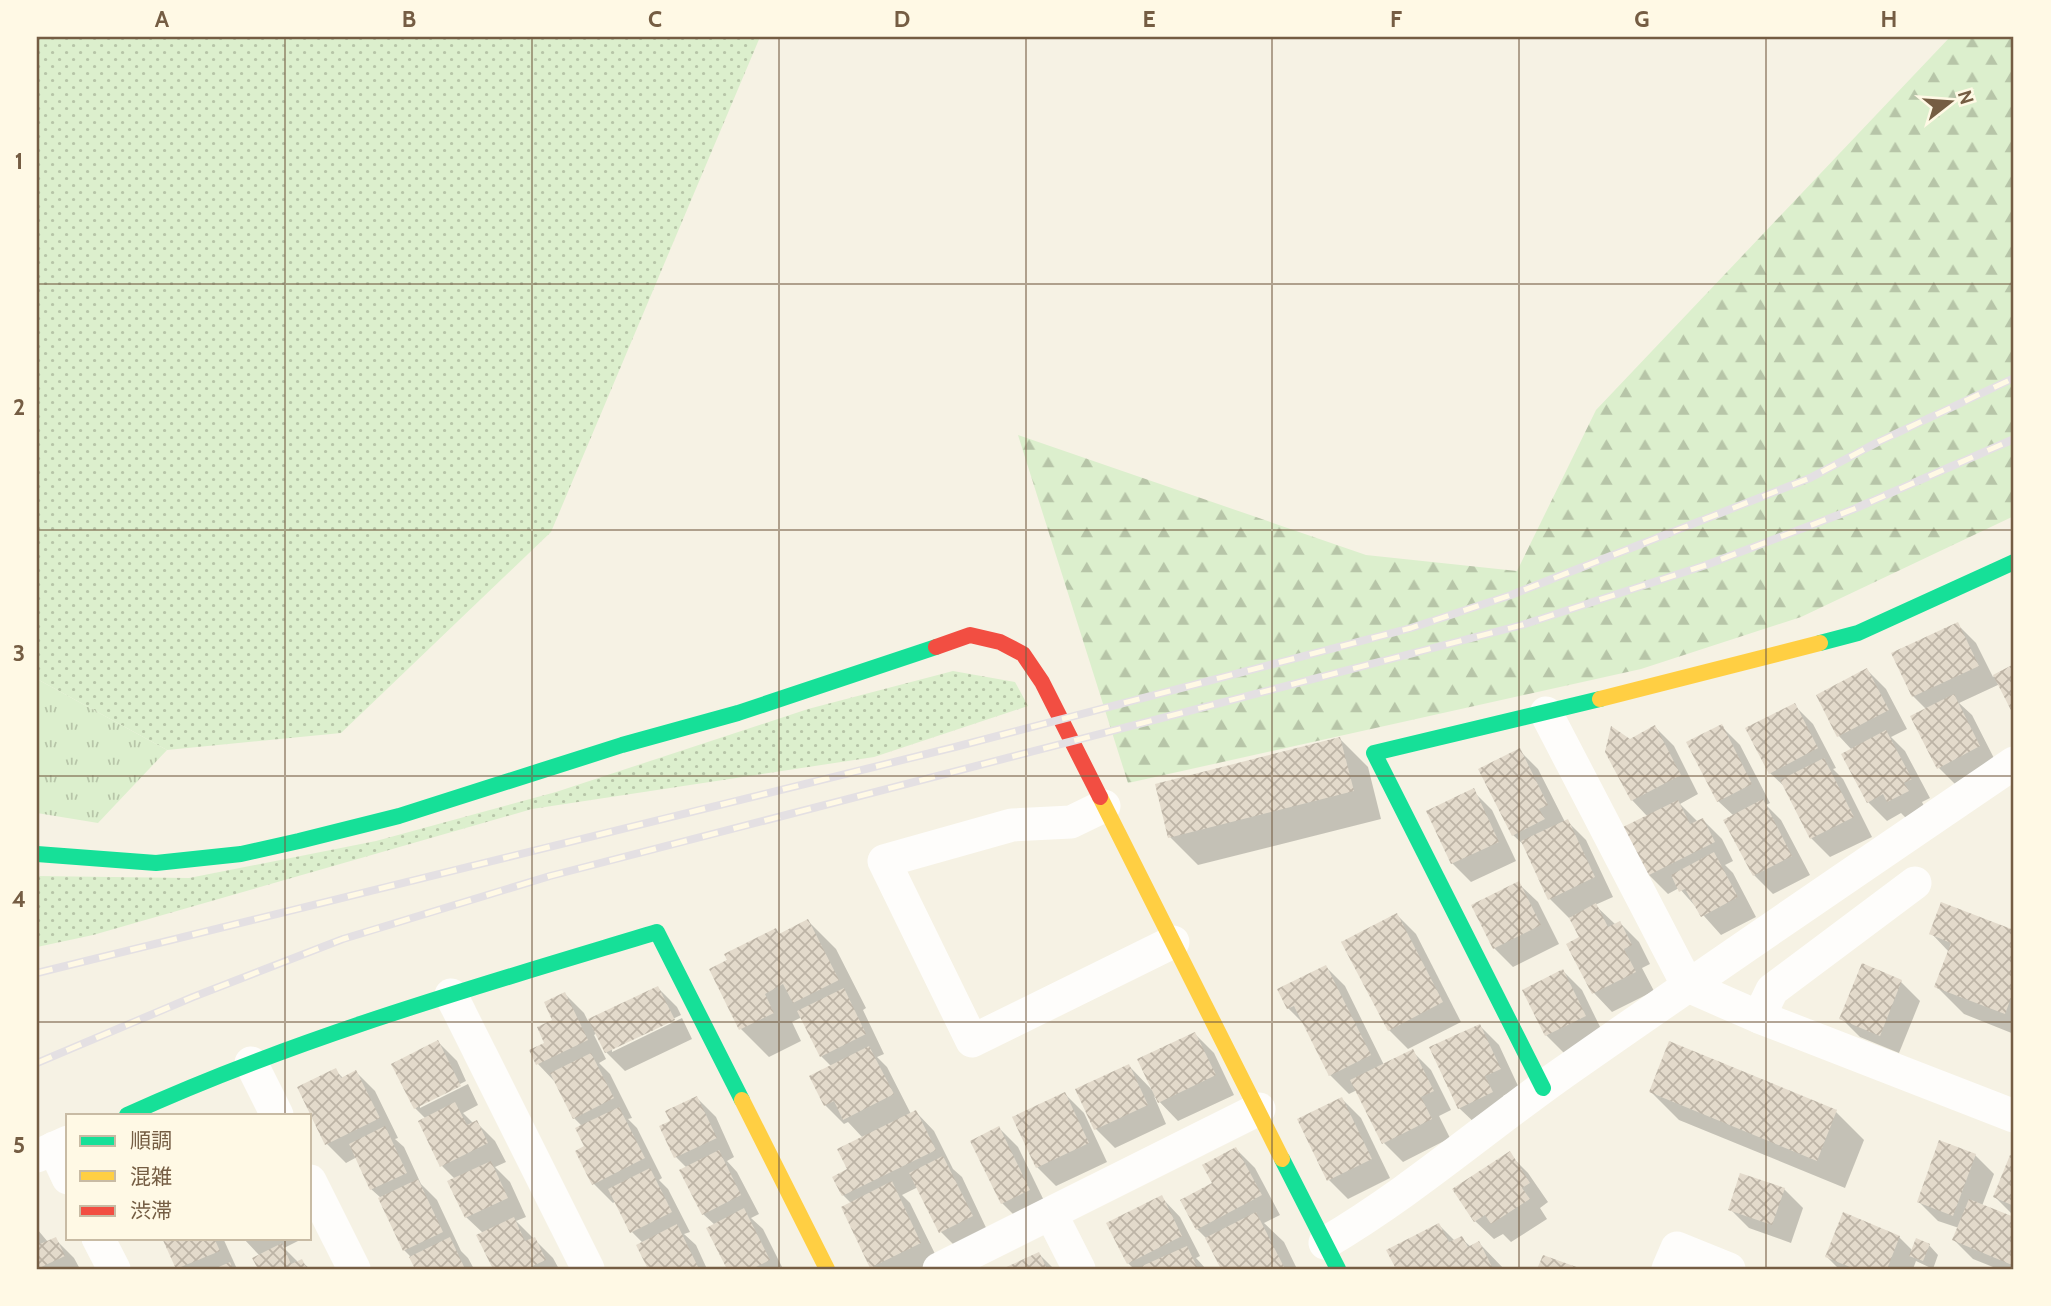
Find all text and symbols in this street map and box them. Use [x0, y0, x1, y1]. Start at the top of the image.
text: A [155, 5, 170, 33]
text: B [402, 5, 416, 33]
text: C [648, 5, 662, 33]
text: D [894, 5, 910, 33]
text: E [1142, 5, 1156, 33]
text: F [1390, 5, 1402, 33]
text: G [1634, 5, 1650, 33]
text: H [1881, 5, 1897, 33]
north arrow [1914, 66, 1984, 136]
text: N [1953, 87, 1979, 107]
text: 1 [15, 147, 23, 175]
text: 2 [13, 393, 25, 421]
text: 3 [13, 639, 25, 667]
text: 4 [12, 885, 26, 913]
legend [66, 1114, 312, 1240]
text: 順調 [130, 1128, 172, 1153]
text: 5 [13, 1131, 25, 1159]
text: 混雑 [130, 1164, 172, 1189]
text: 渋滞 [130, 1198, 172, 1223]

